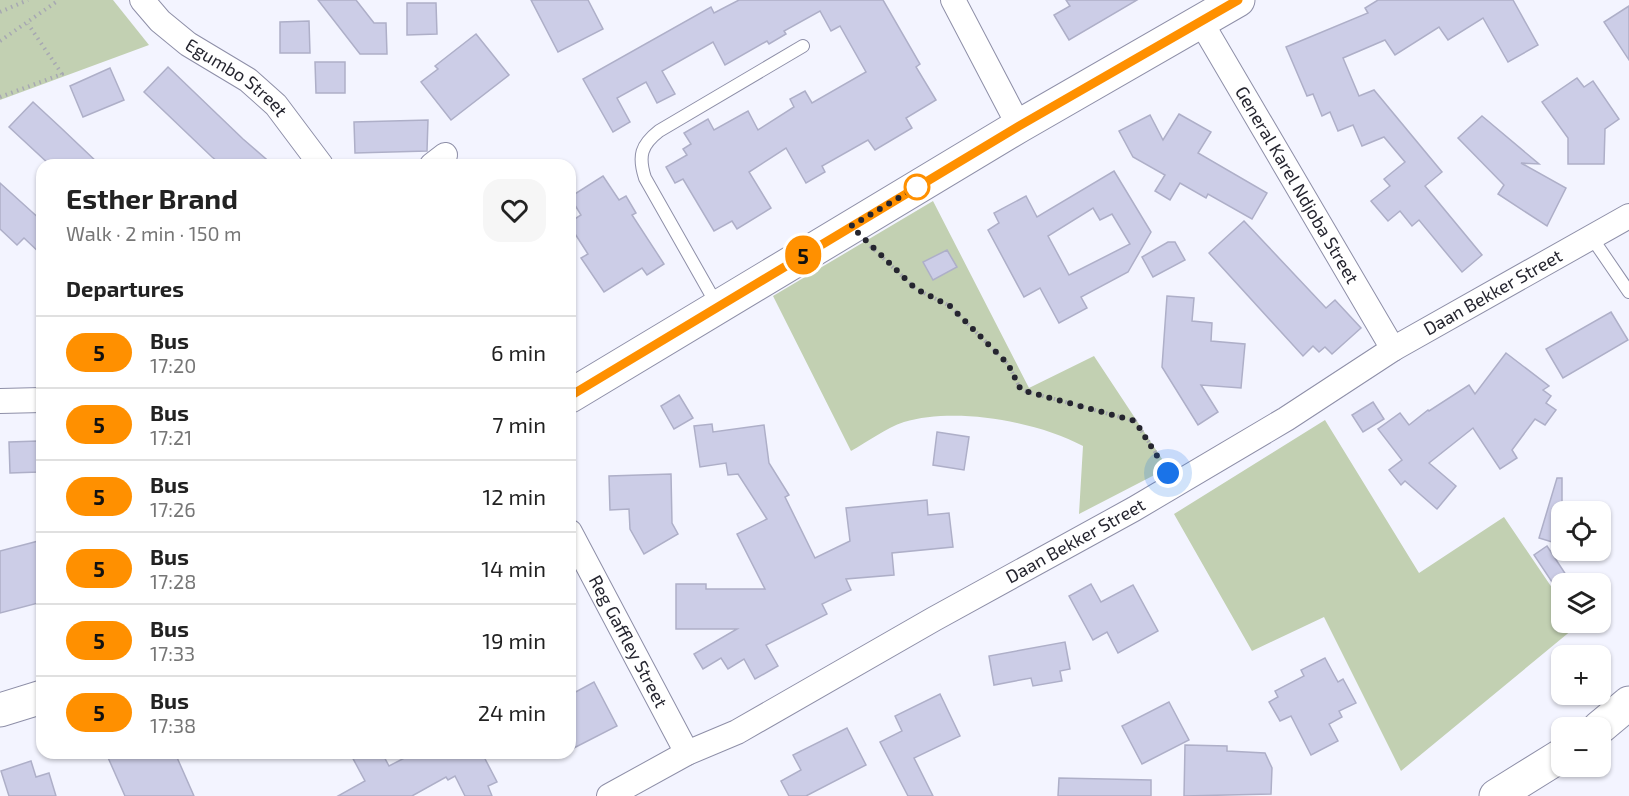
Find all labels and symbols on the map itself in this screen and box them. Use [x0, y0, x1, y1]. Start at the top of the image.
street label: Egumbo Street [182, 33, 293, 121]
street label: General Karel Ndjoba Street [1231, 82, 1364, 287]
unlabelled marker [904, 174, 930, 200]
line badge: 5 [784, 236, 822, 274]
street label: Daan Bekker Street [1419, 244, 1566, 340]
your location [1153, 458, 1183, 488]
street label: Daan Bekker Street [1002, 493, 1149, 587]
street label: Reg Gaffley Street [585, 571, 673, 711]

